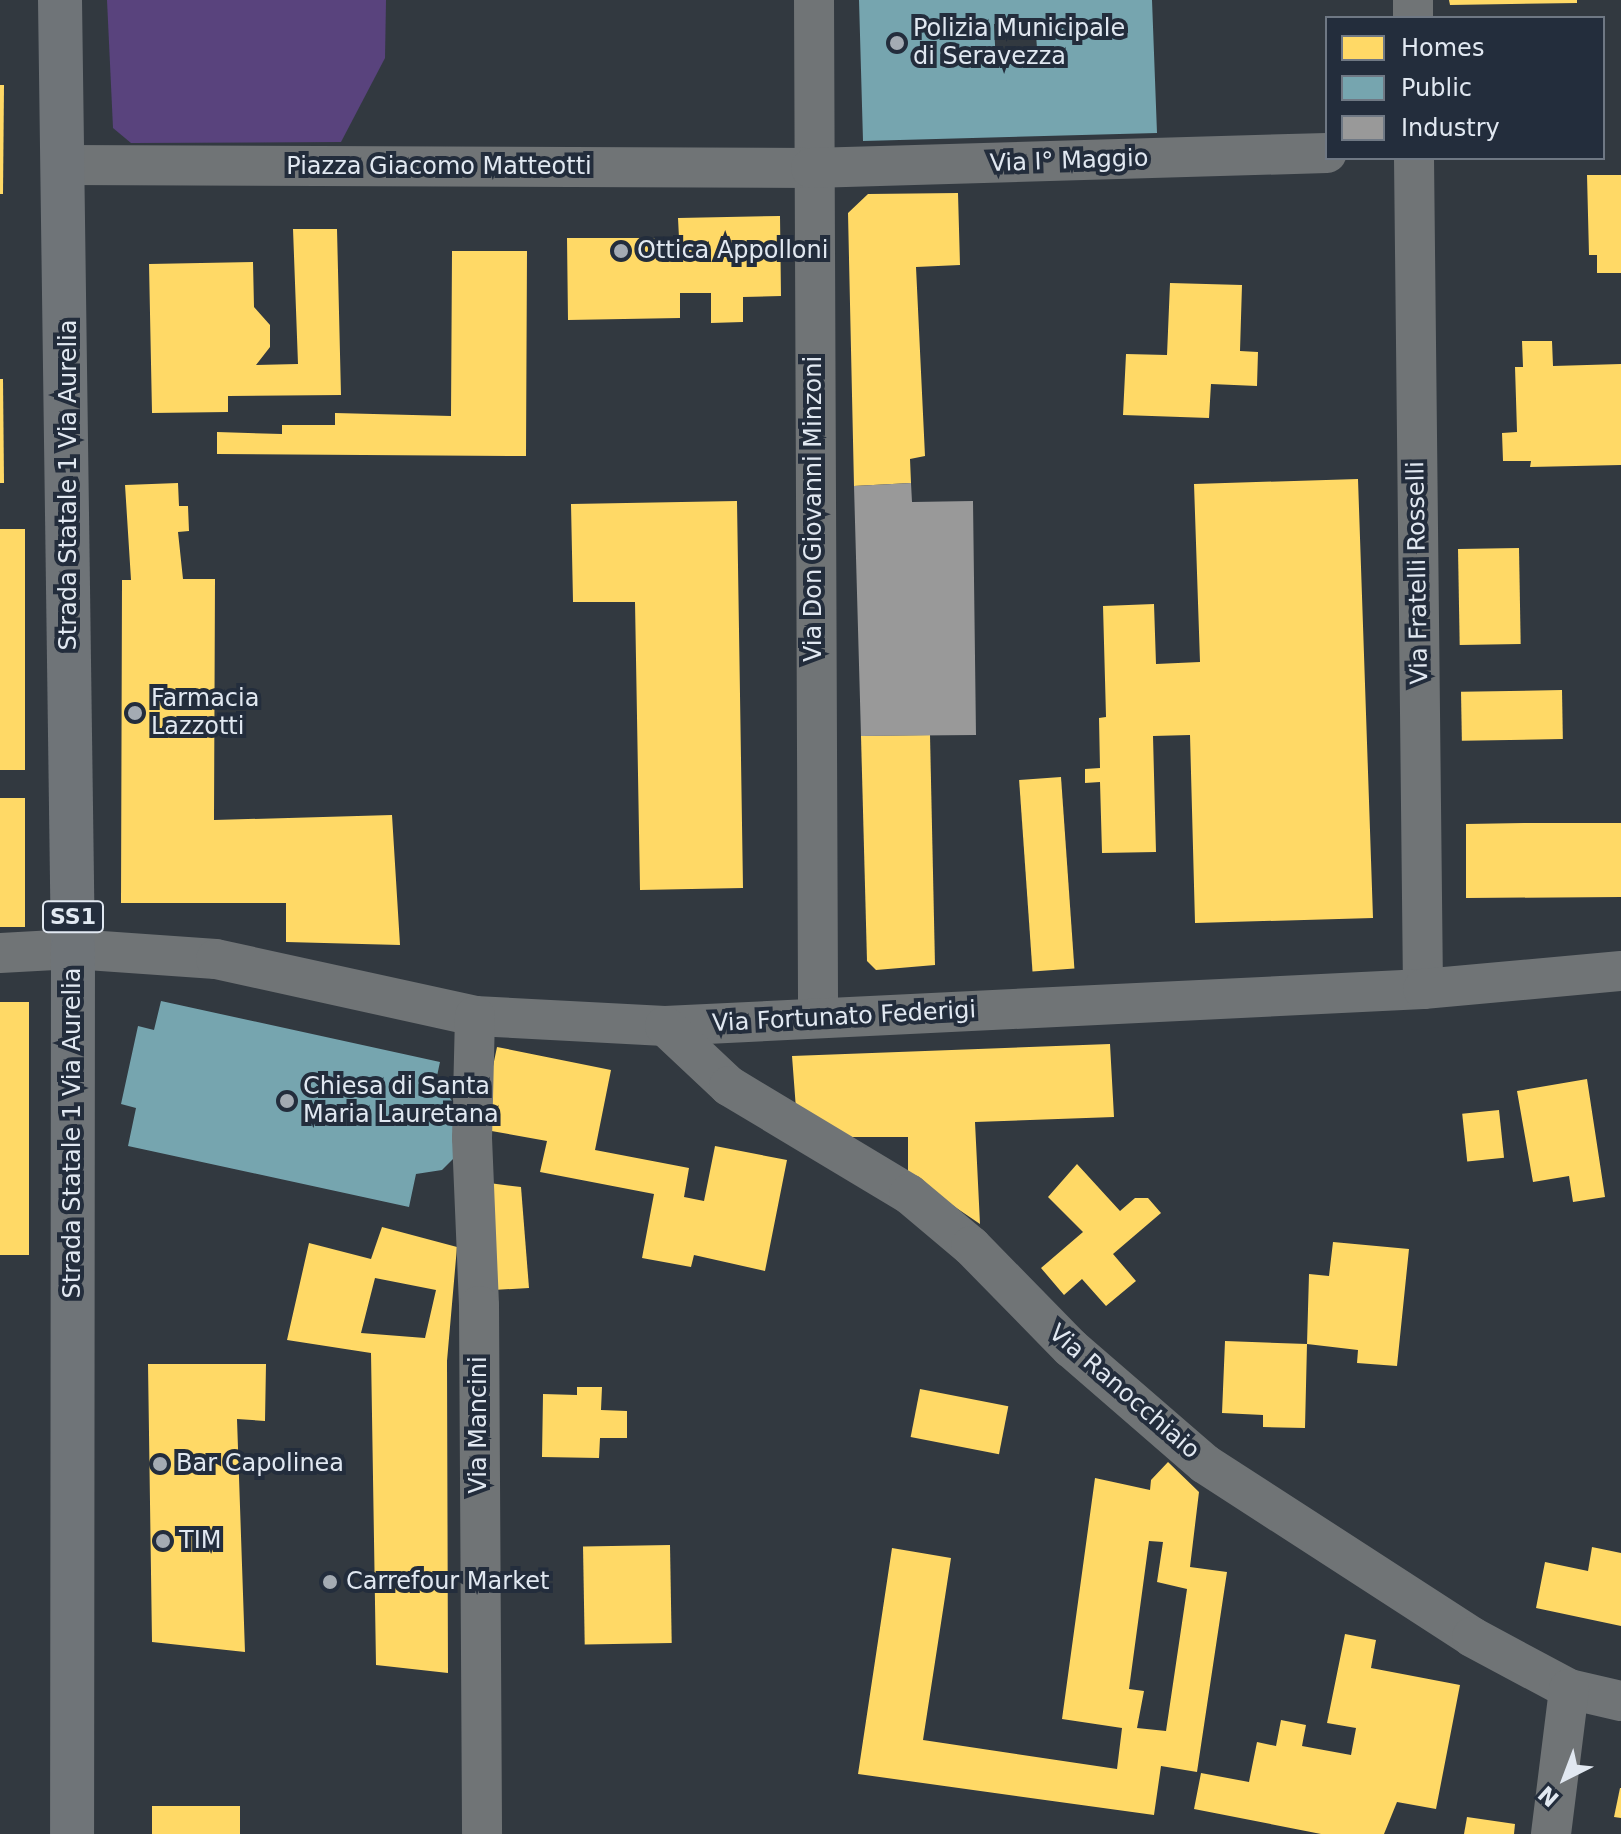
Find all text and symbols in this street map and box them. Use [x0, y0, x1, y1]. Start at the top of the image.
place label: Polizia Municipale di Seravezza [913, 15, 1125, 71]
legend [1325, 16, 1605, 160]
marker: Polizia Municipale di Seravezza [888, 34, 906, 52]
text: Homes [1401, 34, 1484, 62]
text: Public [1401, 74, 1472, 102]
text: Industry [1401, 114, 1500, 142]
street label: Via I° Maggio [989, 144, 1149, 178]
street label: Piazza Giacomo Matteotti [286, 153, 592, 181]
place label: Ottica Appolloni [637, 237, 828, 265]
marker: Ottica Appolloni [612, 242, 630, 260]
street label: Strada Statale 1 Via Aurelia [55, 320, 83, 650]
street label: Via Don Giovanni Minzoni [800, 356, 828, 662]
street label: Via Fratelli Rosselli [1402, 461, 1434, 685]
place label: Farmacia Lazzotti [151, 685, 259, 741]
marker: Farmacia Lazzotti [126, 704, 144, 722]
road number: SS1 [41, 899, 105, 935]
street label: Strada Statale 1 Via Aurelia [59, 968, 87, 1298]
street label: Via Fortunato Federigi [711, 996, 977, 1038]
place label: Chiesa di Santa Maria Lauretana [303, 1073, 499, 1129]
marker: Chiesa di Santa Maria Lauretana [278, 1092, 296, 1110]
street label: Via Ranocchiaio [1043, 1319, 1205, 1465]
street label: Via Mancini [465, 1356, 493, 1494]
place label: Bar Capolinea [176, 1450, 344, 1478]
marker: Bar Capolinea [151, 1455, 169, 1473]
place label: TIM [179, 1527, 221, 1555]
marker: TIM [154, 1532, 172, 1550]
place label: Carrefour Market [346, 1568, 549, 1596]
marker: Carrefour Market [321, 1573, 339, 1591]
north arrow [1525, 1738, 1605, 1818]
text: N [1533, 1781, 1564, 1812]

